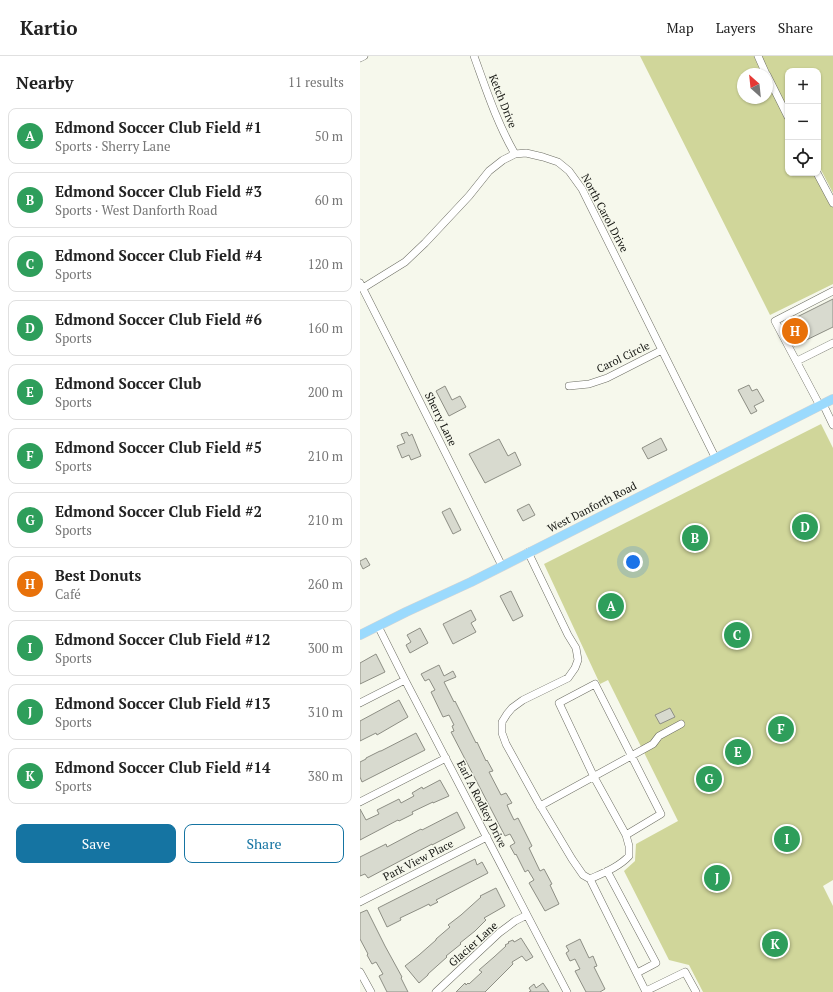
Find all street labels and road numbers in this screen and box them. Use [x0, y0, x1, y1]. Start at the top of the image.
street label: Ketch Drive [486, 72, 520, 130]
street label: North Carol Drive [578, 171, 632, 255]
street label: Carol Circle [594, 338, 652, 376]
street label: Sherry Lane [422, 390, 460, 449]
street label: West Danforth Road [545, 478, 639, 536]
street label: Earl A Rodkey Drive [454, 758, 510, 850]
street label: Park View Place [380, 836, 456, 884]
street label: Glacier Lane [446, 918, 501, 970]

